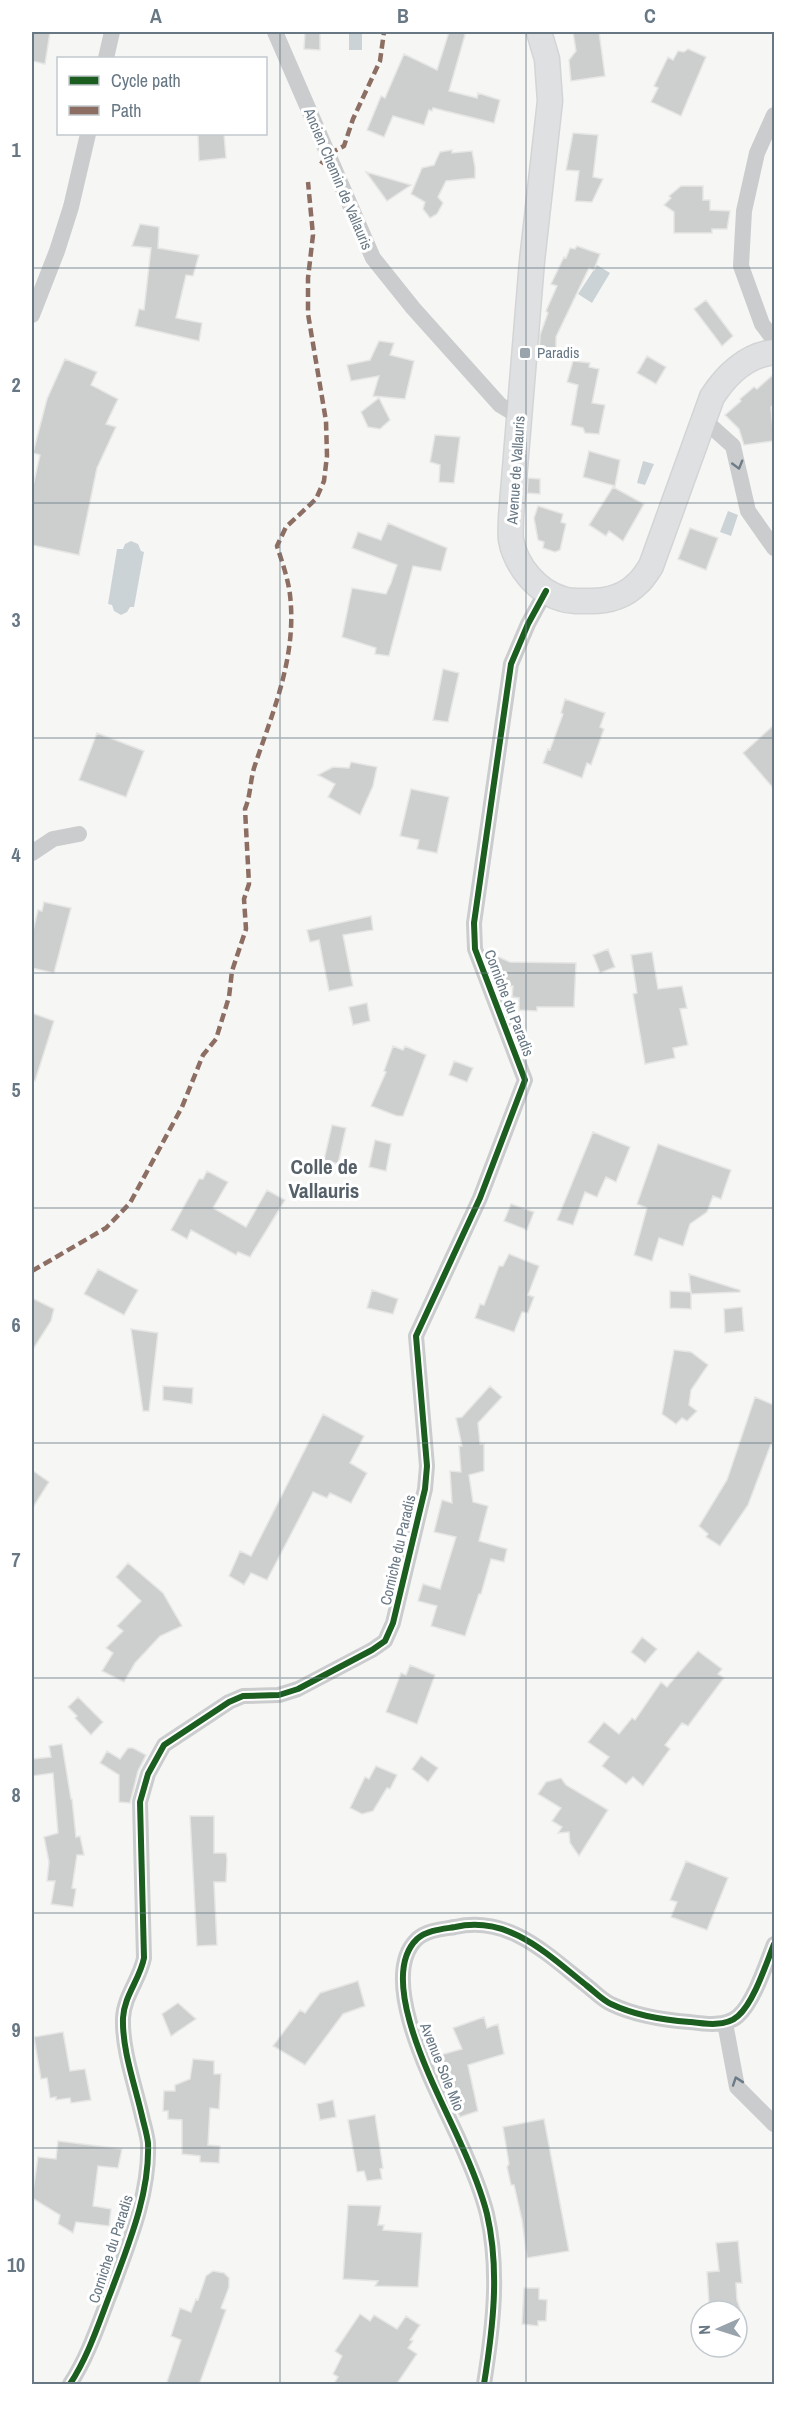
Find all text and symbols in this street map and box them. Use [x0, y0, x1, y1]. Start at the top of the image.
text: A [150, 2, 162, 29]
text: B [397, 2, 409, 29]
text: C [644, 2, 656, 29]
legend [57, 57, 267, 135]
text: Cycle path [111, 68, 181, 93]
text: Path [111, 98, 141, 123]
street label: Ancien Chemin de Vallauris [299, 104, 378, 253]
text: 1 [11, 136, 21, 163]
place label: Paradis [537, 342, 579, 363]
marker: Paradis [518, 346, 532, 360]
text: 2 [11, 371, 21, 398]
street label: Avenue de Vallauris [501, 415, 530, 526]
one-way arrow [731, 459, 743, 469]
text: 3 [11, 606, 21, 633]
text: 4 [11, 841, 21, 868]
street label: Corniche du Paradis [479, 946, 539, 1059]
text: 5 [11, 1076, 21, 1103]
district label: Colle de Vallauris [289, 1152, 359, 1205]
text: 6 [11, 1311, 21, 1338]
street label: Corniche du Paradis [375, 1493, 420, 1607]
text: 7 [11, 1546, 21, 1573]
text: 8 [11, 1781, 21, 1808]
text: 9 [11, 2016, 21, 2043]
street label: Avenue Sole Mio [415, 2019, 470, 2114]
one-way arrow [732, 2077, 744, 2087]
street label: Corniche du Paradis [83, 2192, 138, 2306]
text: 10 [7, 2251, 25, 2278]
north arrow [689, 2299, 749, 2359]
text: N [693, 2324, 715, 2335]

